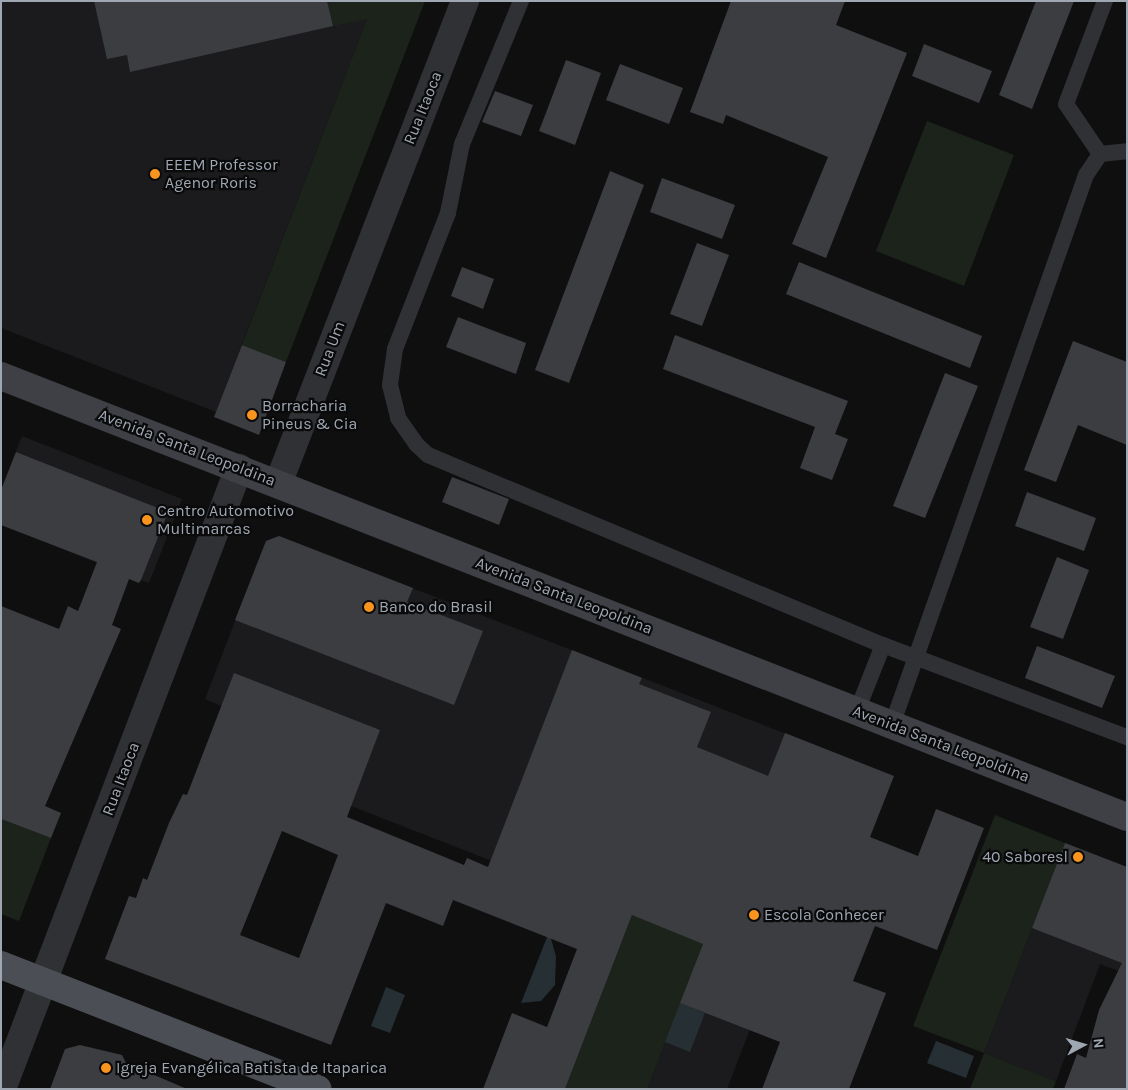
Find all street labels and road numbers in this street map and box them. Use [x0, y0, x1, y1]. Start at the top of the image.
street label: Rua Itaoca [400, 69, 446, 147]
street label: Rua Um [311, 319, 349, 379]
street label: Avenida Santa Leopoldina [96, 405, 278, 491]
street label: Avenida Santa Leopoldina [473, 553, 655, 639]
street label: Avenida Santa Leopoldina [850, 701, 1032, 787]
street label: Rua Itaoca [98, 740, 144, 818]

